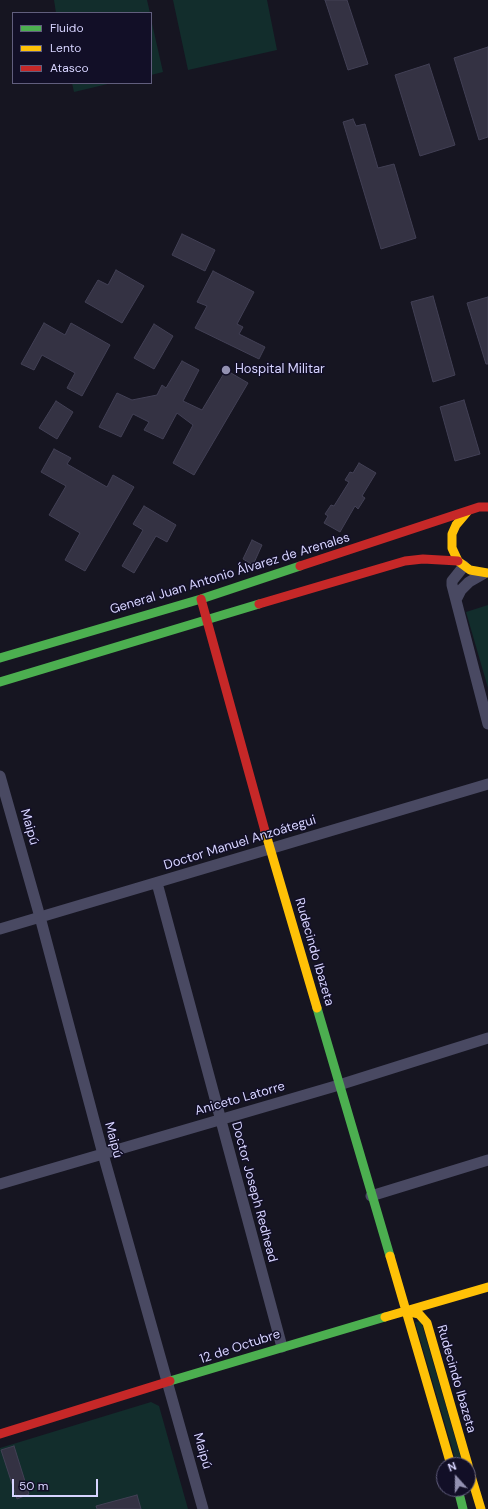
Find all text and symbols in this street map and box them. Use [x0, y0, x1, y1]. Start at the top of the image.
legend [12, 12, 152, 84]
text: Fluido [50, 20, 84, 36]
text: Lento [50, 40, 81, 56]
text: Atasco [50, 60, 89, 76]
place label: Hospital Militar [235, 362, 325, 378]
marker: Hospital Militar [220, 364, 232, 376]
street label: General Juan Antonio Álvarez de Arenales [108, 530, 352, 618]
street label: Maipú [16, 807, 42, 847]
street label: Doctor Manuel Anzoátegui [162, 812, 318, 874]
street label: Rudecindo Ibazeta [291, 896, 337, 1008]
street label: Aniceto Latorre [193, 1079, 287, 1119]
street label: Maipú [101, 1120, 125, 1160]
street label: Doctor Joseph Redhead [228, 1120, 280, 1264]
street label: Rudecindo Ibazeta [433, 1323, 479, 1435]
street label: 12 de Octubre [198, 1327, 282, 1367]
street label: Maipú [189, 1431, 215, 1471]
north arrow [436, 1457, 476, 1497]
text: N [446, 1459, 458, 1475]
scale bar [14, 1471, 100, 1497]
text: 50 m [19, 1478, 48, 1494]

